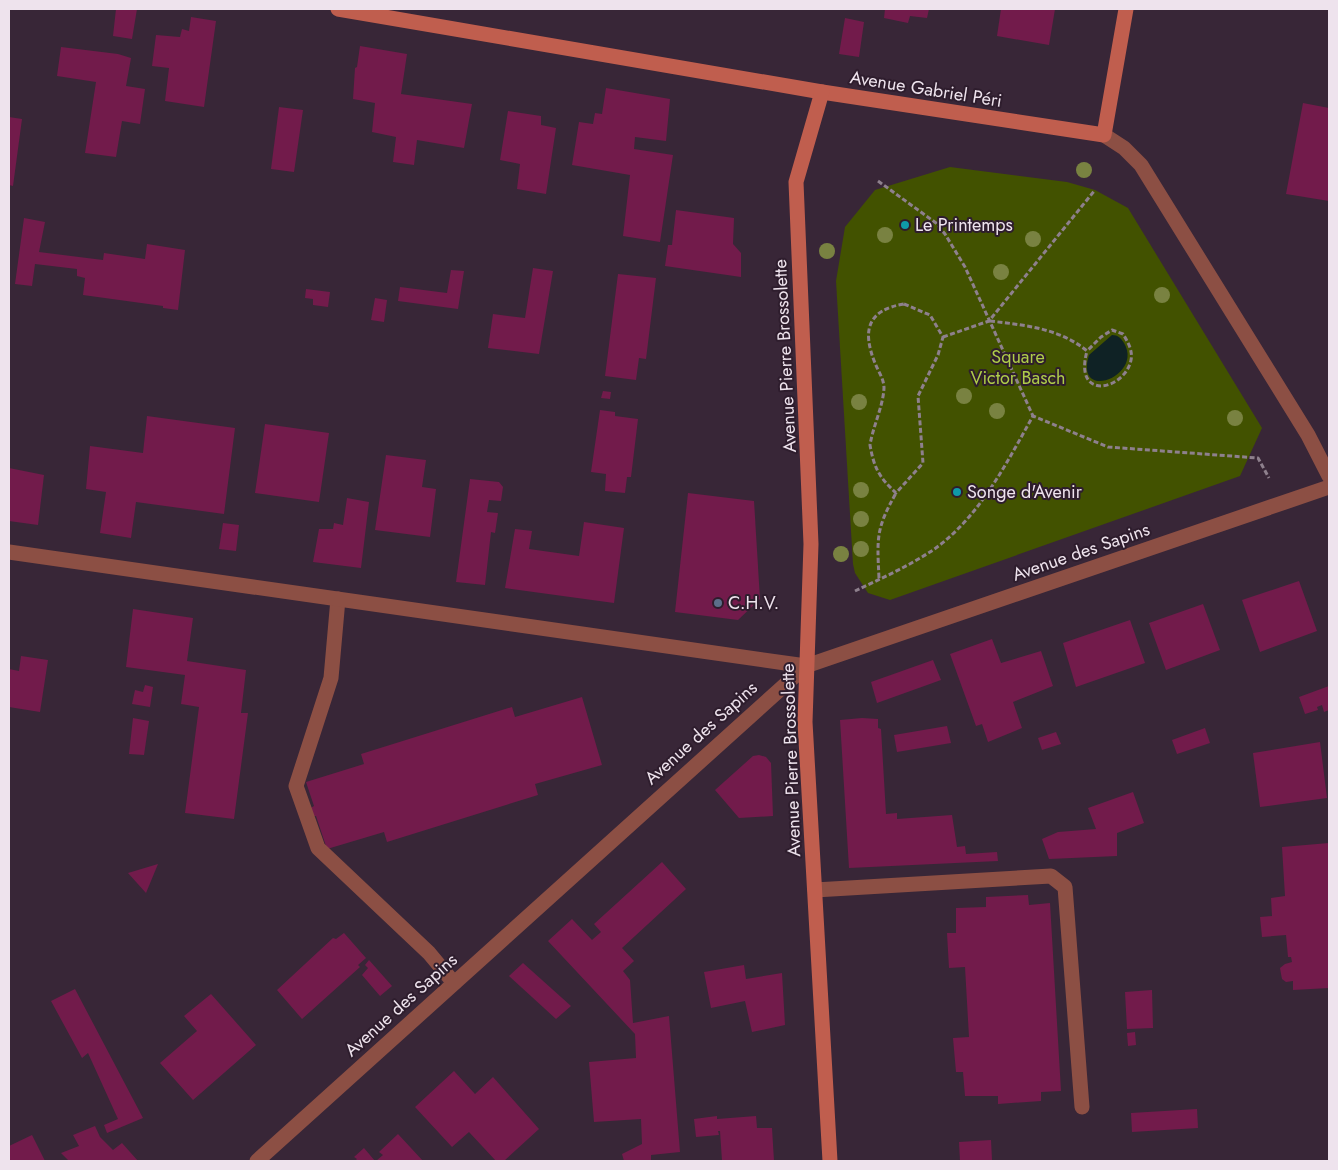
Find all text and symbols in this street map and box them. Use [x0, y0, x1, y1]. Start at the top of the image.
street label: Avenue Gabriel Péri [848, 64, 1004, 114]
place label: Le Printemps [915, 212, 1013, 238]
marker: Le Printemps [899, 219, 911, 231]
street label: Avenue Pierre Brossolette [767, 259, 803, 453]
park label: Square Victor Basch [971, 344, 1065, 391]
place label: Songe d'Avenir [967, 479, 1083, 505]
marker: Songe d'Avenir [951, 486, 963, 498]
street label: Avenue des Sapins [1009, 516, 1153, 588]
place label: C.H.V. [728, 590, 779, 616]
marker: C.H.V. [712, 597, 724, 609]
street label: Avenue Pierre Brossolette [775, 663, 807, 857]
street label: Avenue des Sapins [639, 675, 763, 791]
street label: Avenue des Sapins [339, 947, 463, 1063]

